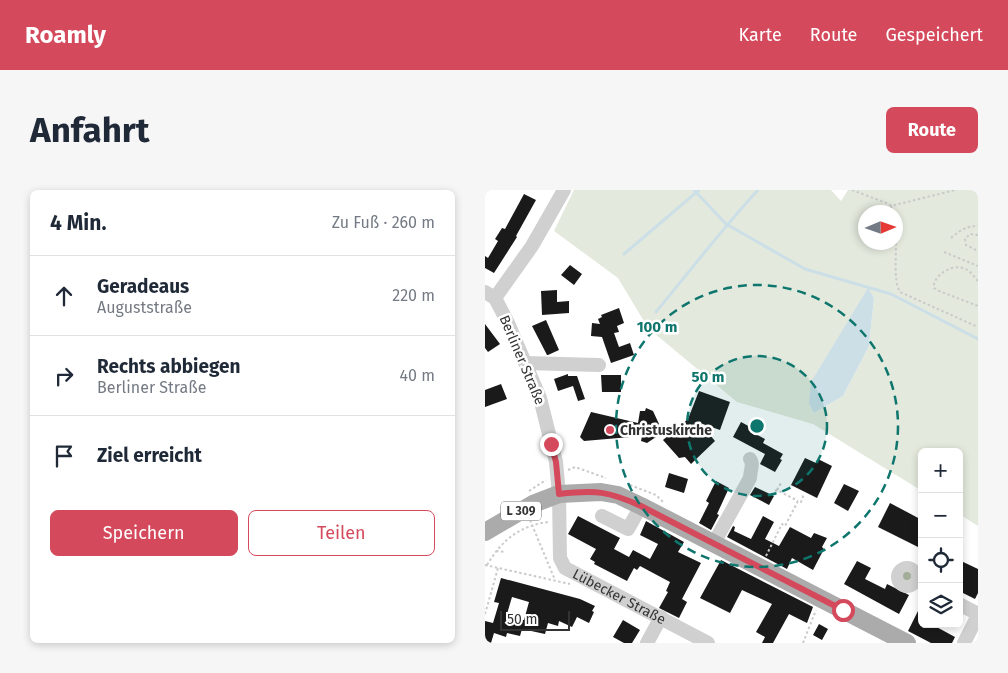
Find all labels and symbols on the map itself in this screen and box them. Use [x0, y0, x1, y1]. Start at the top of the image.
north arrow [858, 205, 903, 250]
street label: Berliner Straße [495, 313, 549, 407]
text: 100 m [637, 318, 677, 336]
text: 50 m [691, 368, 725, 386]
centre of rings [748, 417, 766, 435]
place label: Christuskirche [620, 422, 712, 439]
marker: Christuskirche [604, 424, 616, 436]
route end [540, 433, 563, 456]
road number: L 309 [501, 502, 541, 521]
street label: Lübecker Straße [570, 565, 669, 628]
route start [832, 599, 855, 622]
scale bar [500, 608, 570, 631]

